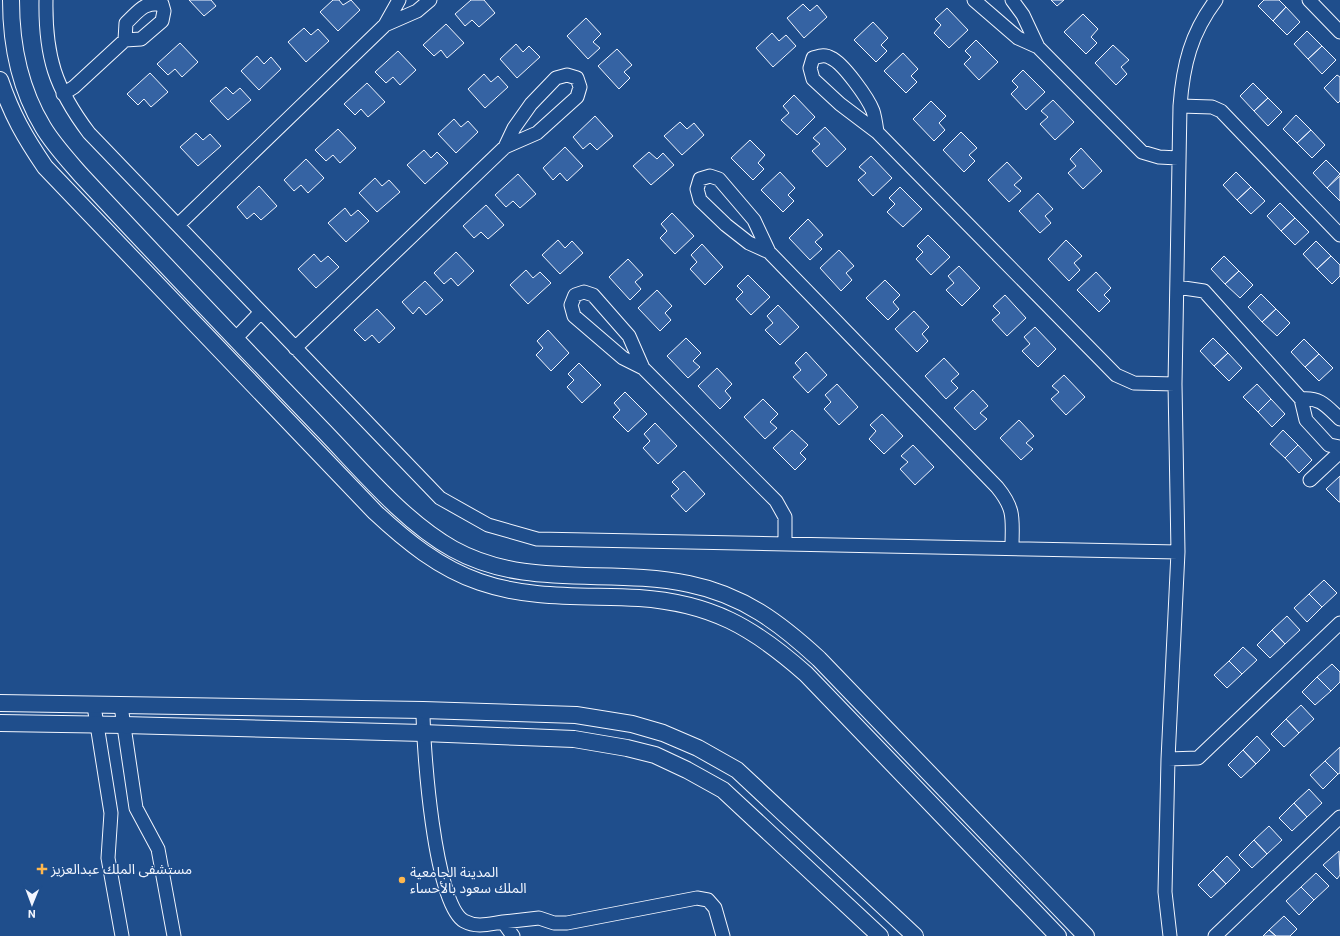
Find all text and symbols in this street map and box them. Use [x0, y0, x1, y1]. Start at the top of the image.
place label: مستشفى الملك عبدالعزيز [50, 861, 192, 878]
marker: مستشفى الملك عبدالعزيز [36, 863, 48, 875]
place label: المدينة الجامعية الملك سعود بالأحساء [410, 864, 527, 897]
marker: المدينة الجامعية الملك سعود بالأحساء [397, 875, 407, 885]
north arrow [12, 884, 52, 924]
text: N [28, 907, 36, 920]

